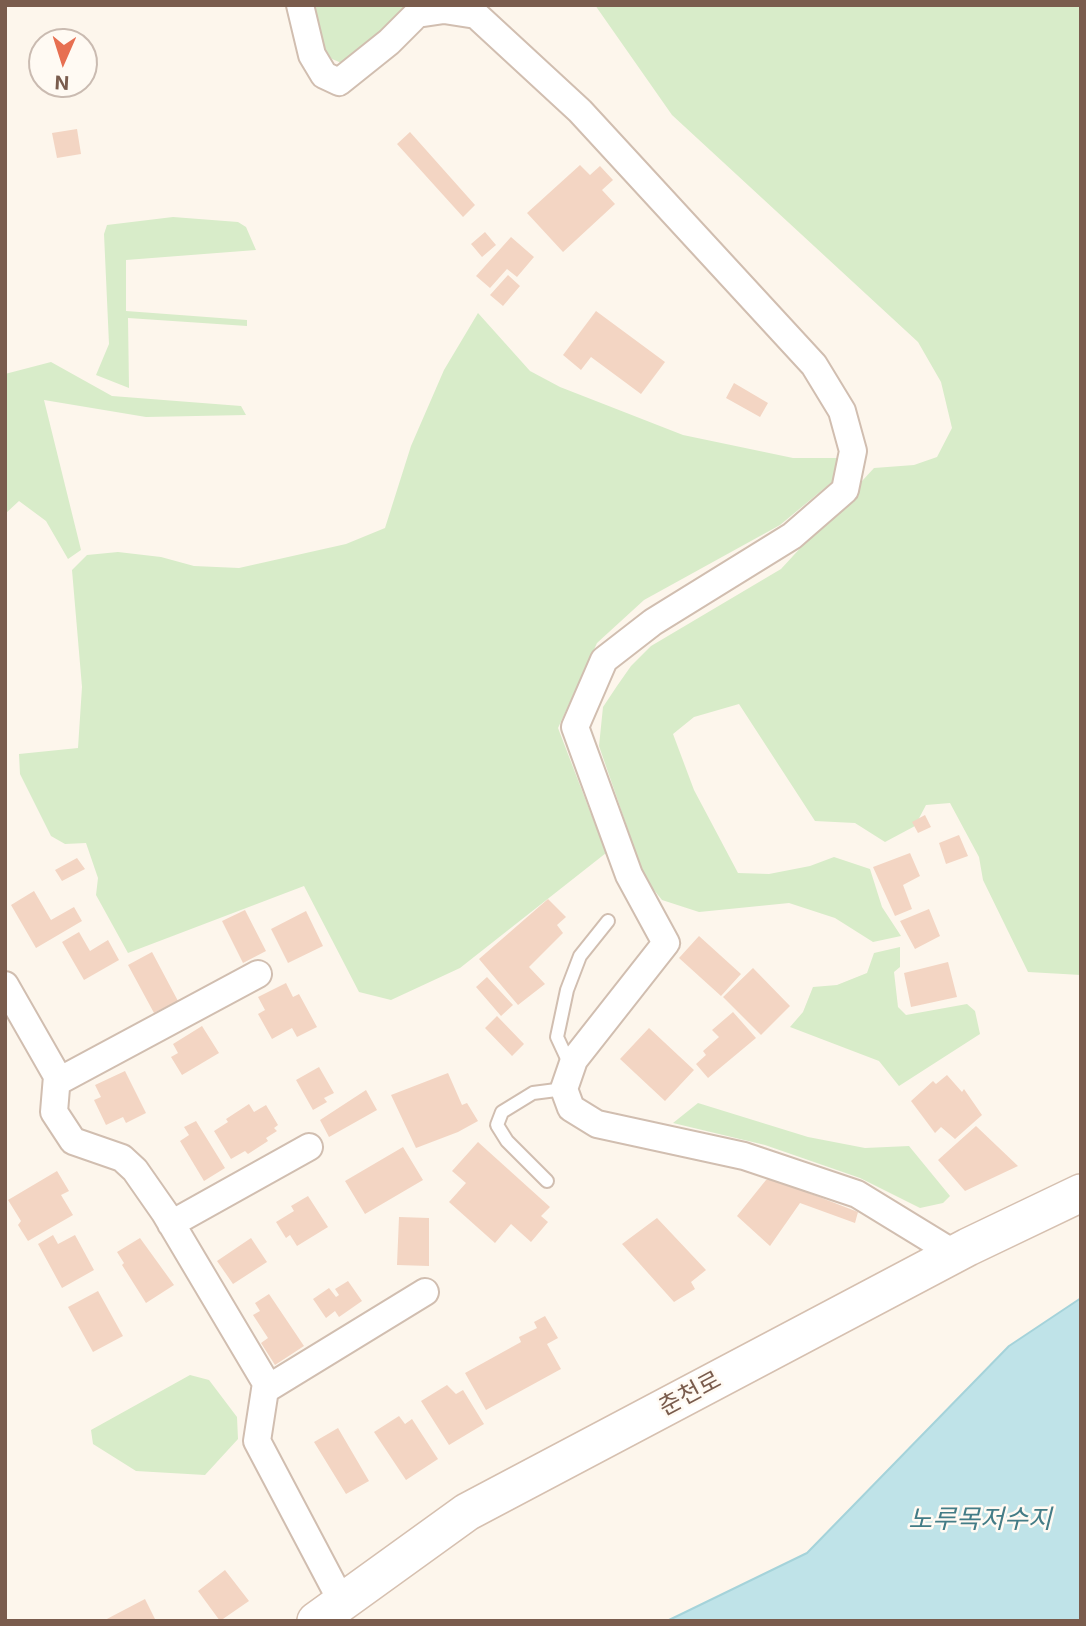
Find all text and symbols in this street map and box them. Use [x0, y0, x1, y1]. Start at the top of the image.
north arrow [28, 28, 98, 98]
text: N [54, 71, 70, 94]
street label: 춘천로 [654, 1366, 726, 1422]
water label: 노루목저수지 [908, 1504, 1052, 1536]

